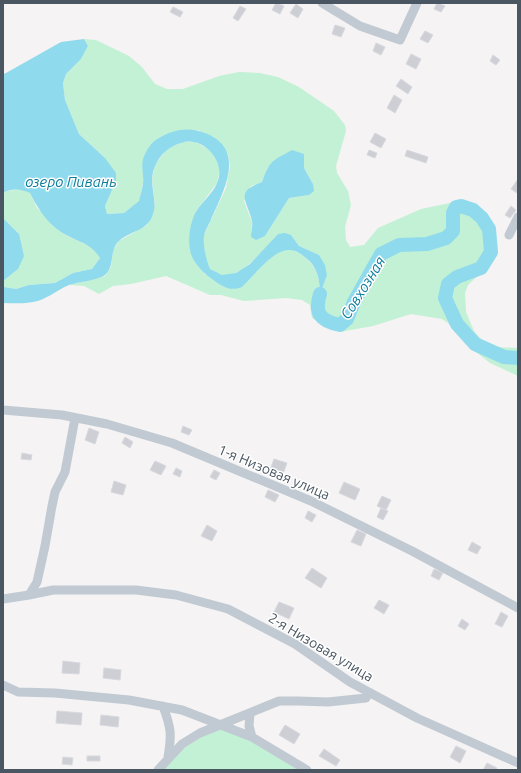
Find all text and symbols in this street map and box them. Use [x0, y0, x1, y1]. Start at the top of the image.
water label: озеро Пивань [25, 173, 117, 190]
water label: Совхозная [337, 253, 389, 322]
street label: 1-я Низовая улица [216, 441, 332, 503]
street label: 2-я Низовая улица [266, 609, 376, 685]

